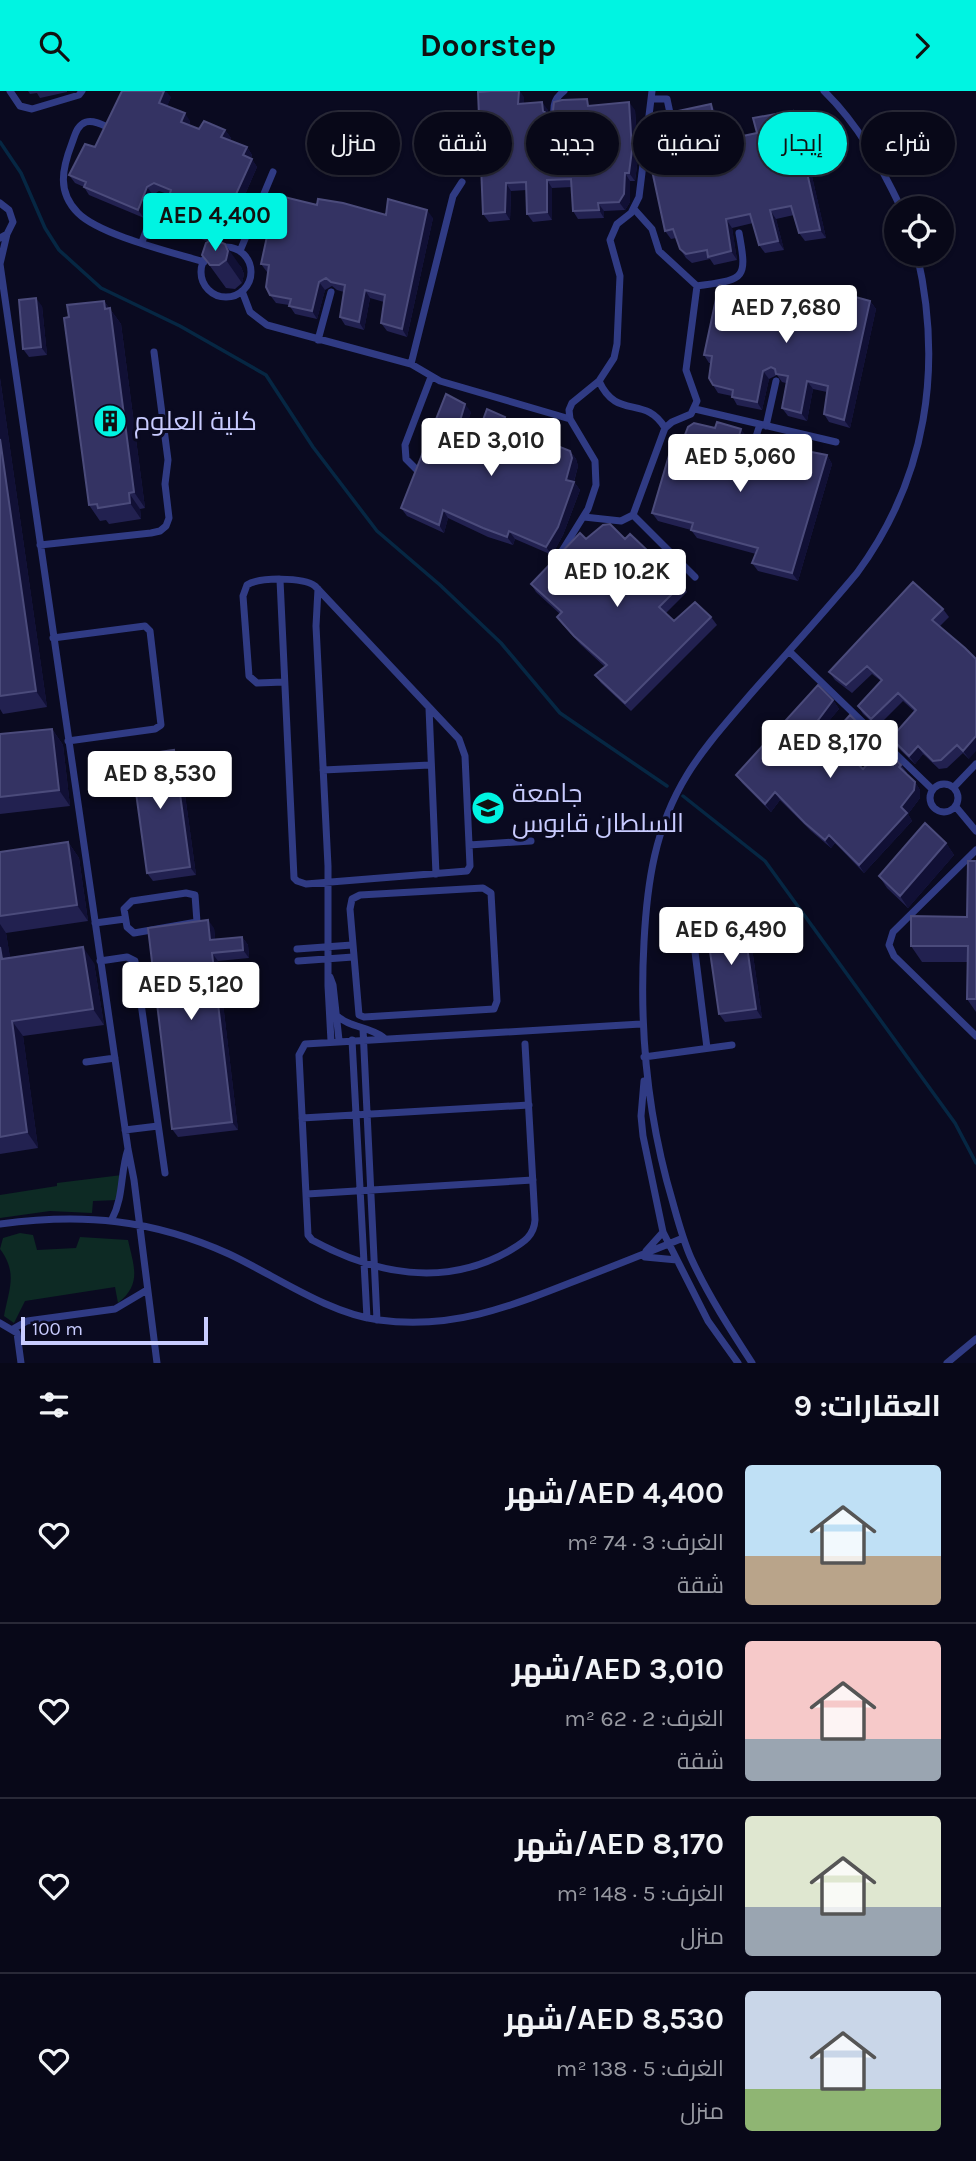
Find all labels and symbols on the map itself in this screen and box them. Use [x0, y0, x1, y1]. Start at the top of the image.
pin: AED 4,400 [135, 193, 295, 253]
pin: AED 7,680 [706, 285, 866, 345]
building icon: كلية العلوم [91, 402, 129, 440]
place label: كلية العلوم [134, 406, 257, 439]
pin: AED 3,010 [411, 419, 571, 478]
pin: AED 5,060 [660, 435, 820, 494]
pin: AED 10.2K [537, 549, 697, 609]
pin: AED 8,170 [750, 721, 910, 780]
pin: AED 8,530 [80, 751, 240, 811]
place label: جامعة السلطان قابوس [512, 778, 684, 839]
school or university icon: جامعة السلطان قابوس [469, 789, 507, 827]
pin: AED 6,490 [651, 907, 811, 967]
pin: AED 5,120 [111, 963, 271, 1022]
scale bar [21, 1314, 208, 1346]

